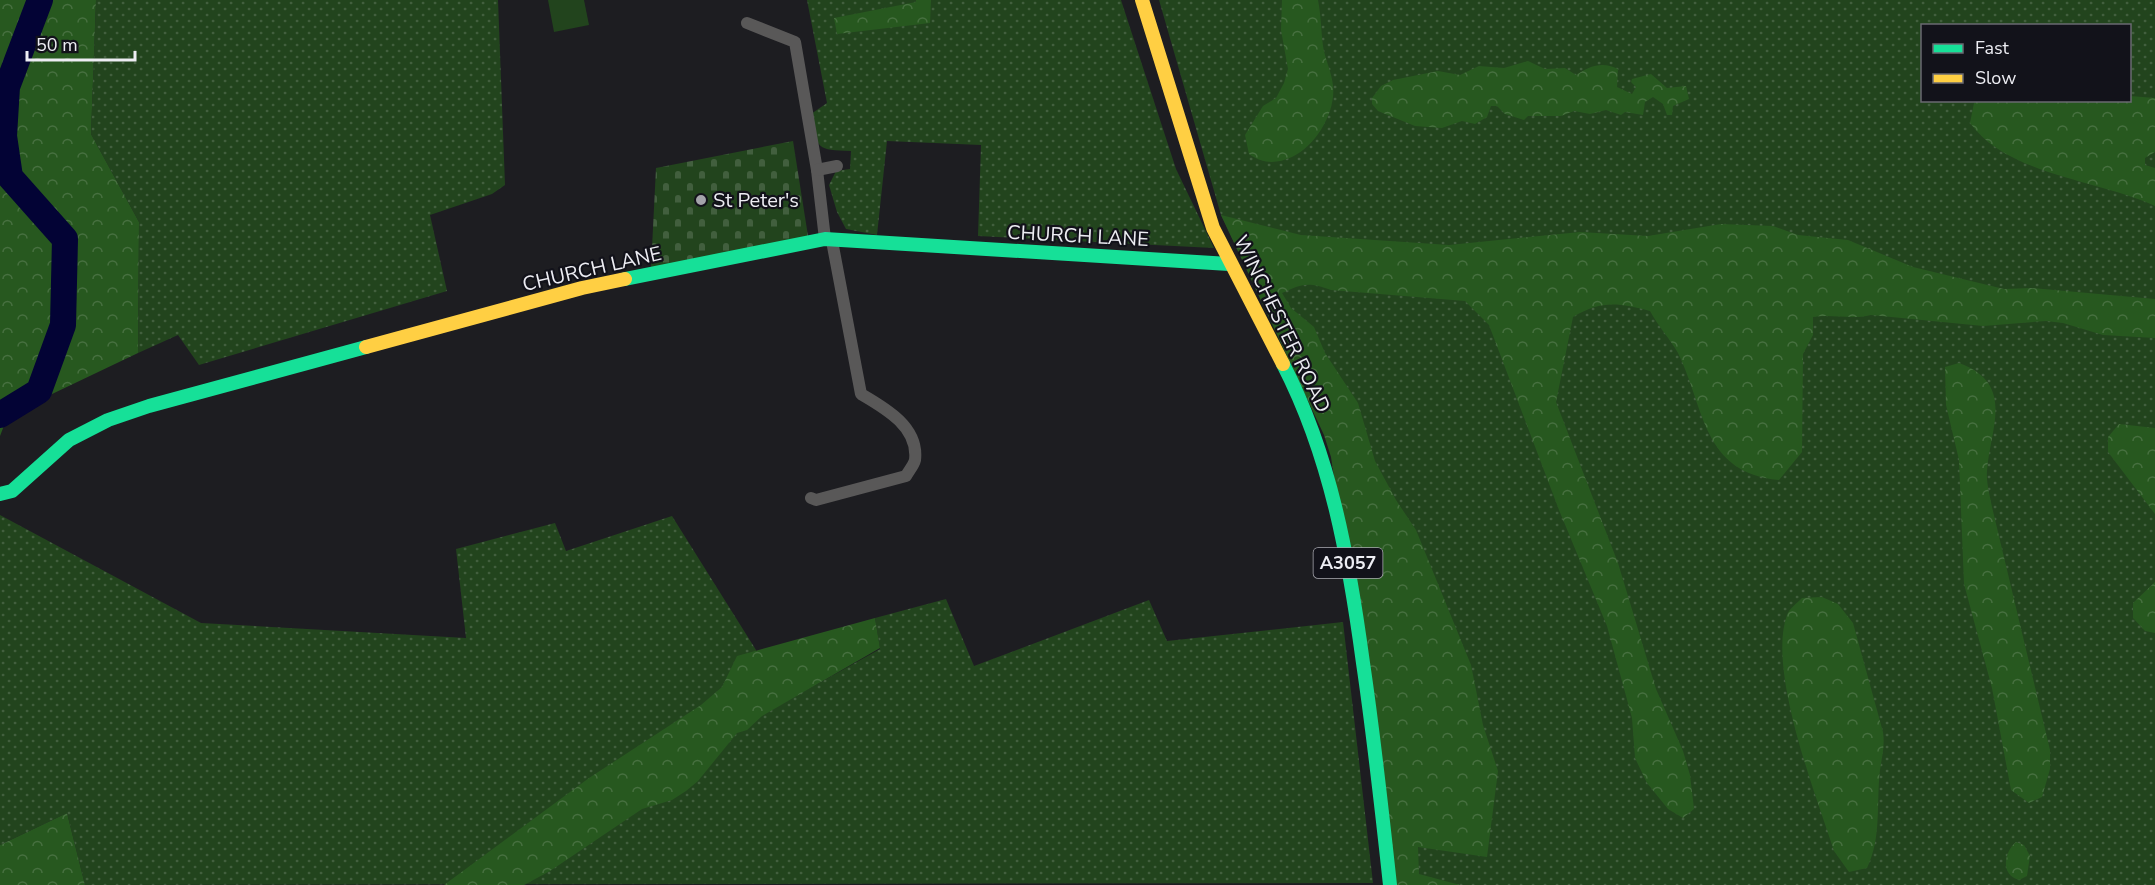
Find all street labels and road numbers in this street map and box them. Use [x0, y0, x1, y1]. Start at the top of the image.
street label: CHURCH LANE [1006, 219, 1150, 253]
street label: WINCHESTER ROAD [1227, 231, 1337, 417]
street label: CHURCH LANE [520, 240, 664, 298]
road number: A3057 [1314, 548, 1382, 578]

